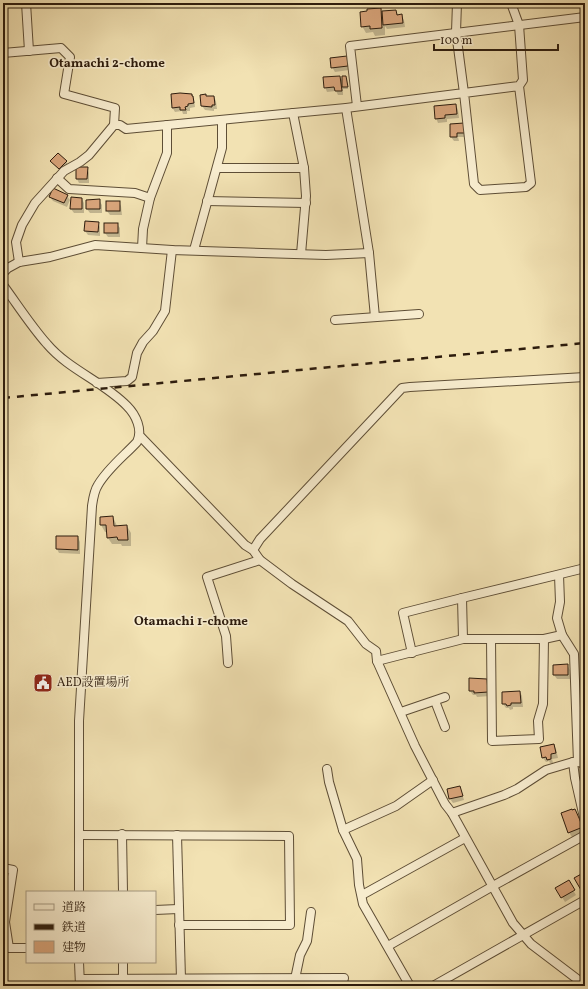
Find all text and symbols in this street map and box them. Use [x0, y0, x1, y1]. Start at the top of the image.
scale bar [434, 26, 558, 52]
text: 100 m [440, 33, 473, 49]
district label: Otamachi 2-chome [49, 55, 165, 73]
district label: Otamachi 1-chome [134, 613, 248, 631]
public building icon: AED設置場所 [32, 672, 54, 694]
place label: AED設置場所 [57, 675, 129, 691]
legend [26, 891, 156, 963]
text: 道路 [62, 900, 86, 916]
text: 鉄道 [61, 920, 86, 936]
text: 建物 [62, 940, 86, 956]

